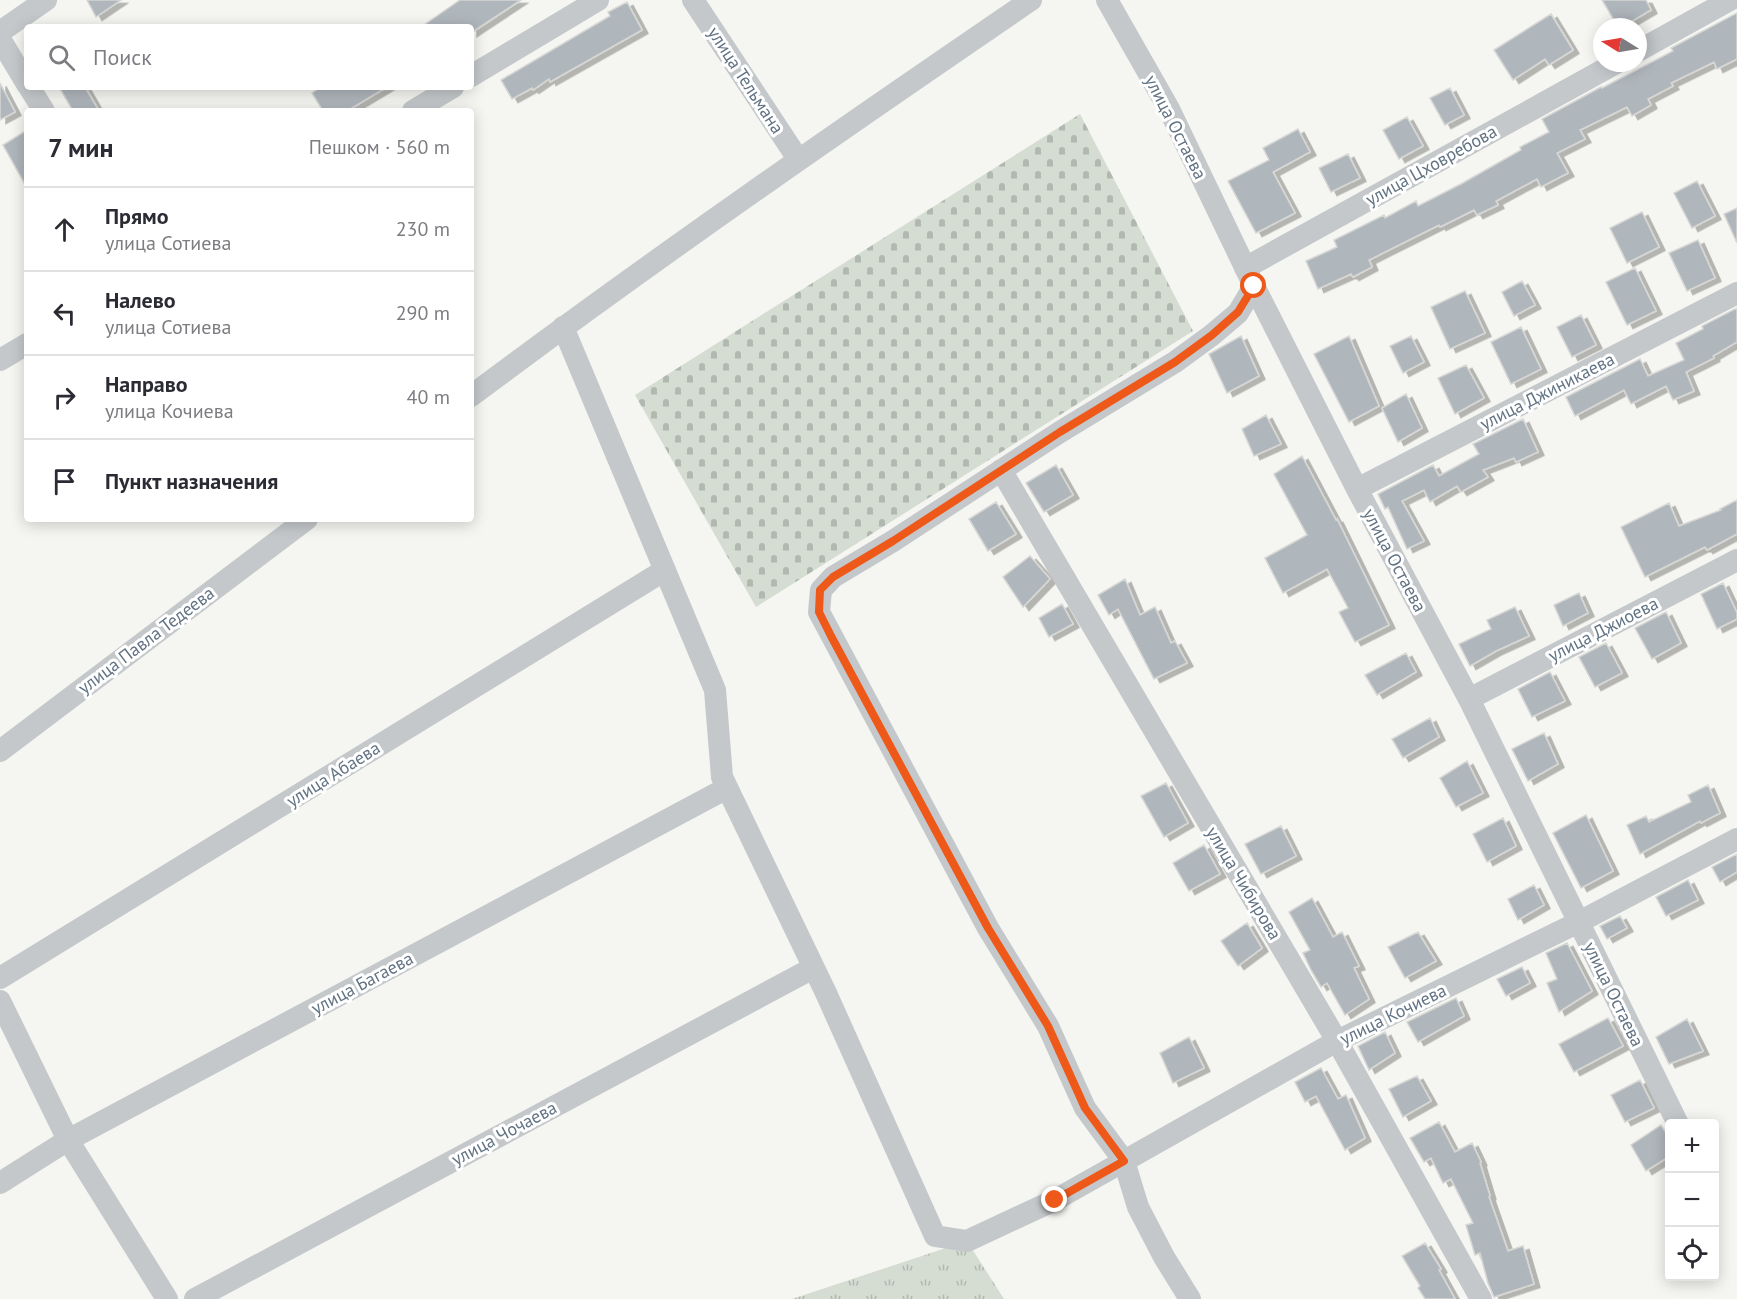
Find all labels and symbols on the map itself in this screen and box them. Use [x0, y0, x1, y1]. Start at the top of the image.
north arrow [1593, 18, 1647, 72]
street label: улица Тельмана [703, 22, 789, 138]
street label: улица Остаева [1140, 71, 1212, 183]
street label: улица Цховребова [1361, 119, 1501, 211]
route start [1240, 272, 1266, 298]
street label: улица Джиникаева [1476, 347, 1618, 435]
street label: улица Остаева [1358, 504, 1432, 616]
street label: улица Павла Тедеева [73, 581, 219, 699]
street label: улица Джиоева [1544, 591, 1662, 667]
street label: улица Абаева [282, 736, 384, 812]
street label: улица Чибирова [1201, 822, 1287, 944]
street label: улица Остаева [1579, 938, 1649, 1050]
street label: улица Багаева [307, 947, 417, 1019]
street label: улица Кочиева [1336, 978, 1450, 1050]
street label: улица Чочаева [447, 1096, 561, 1170]
route end [1041, 1186, 1067, 1212]

